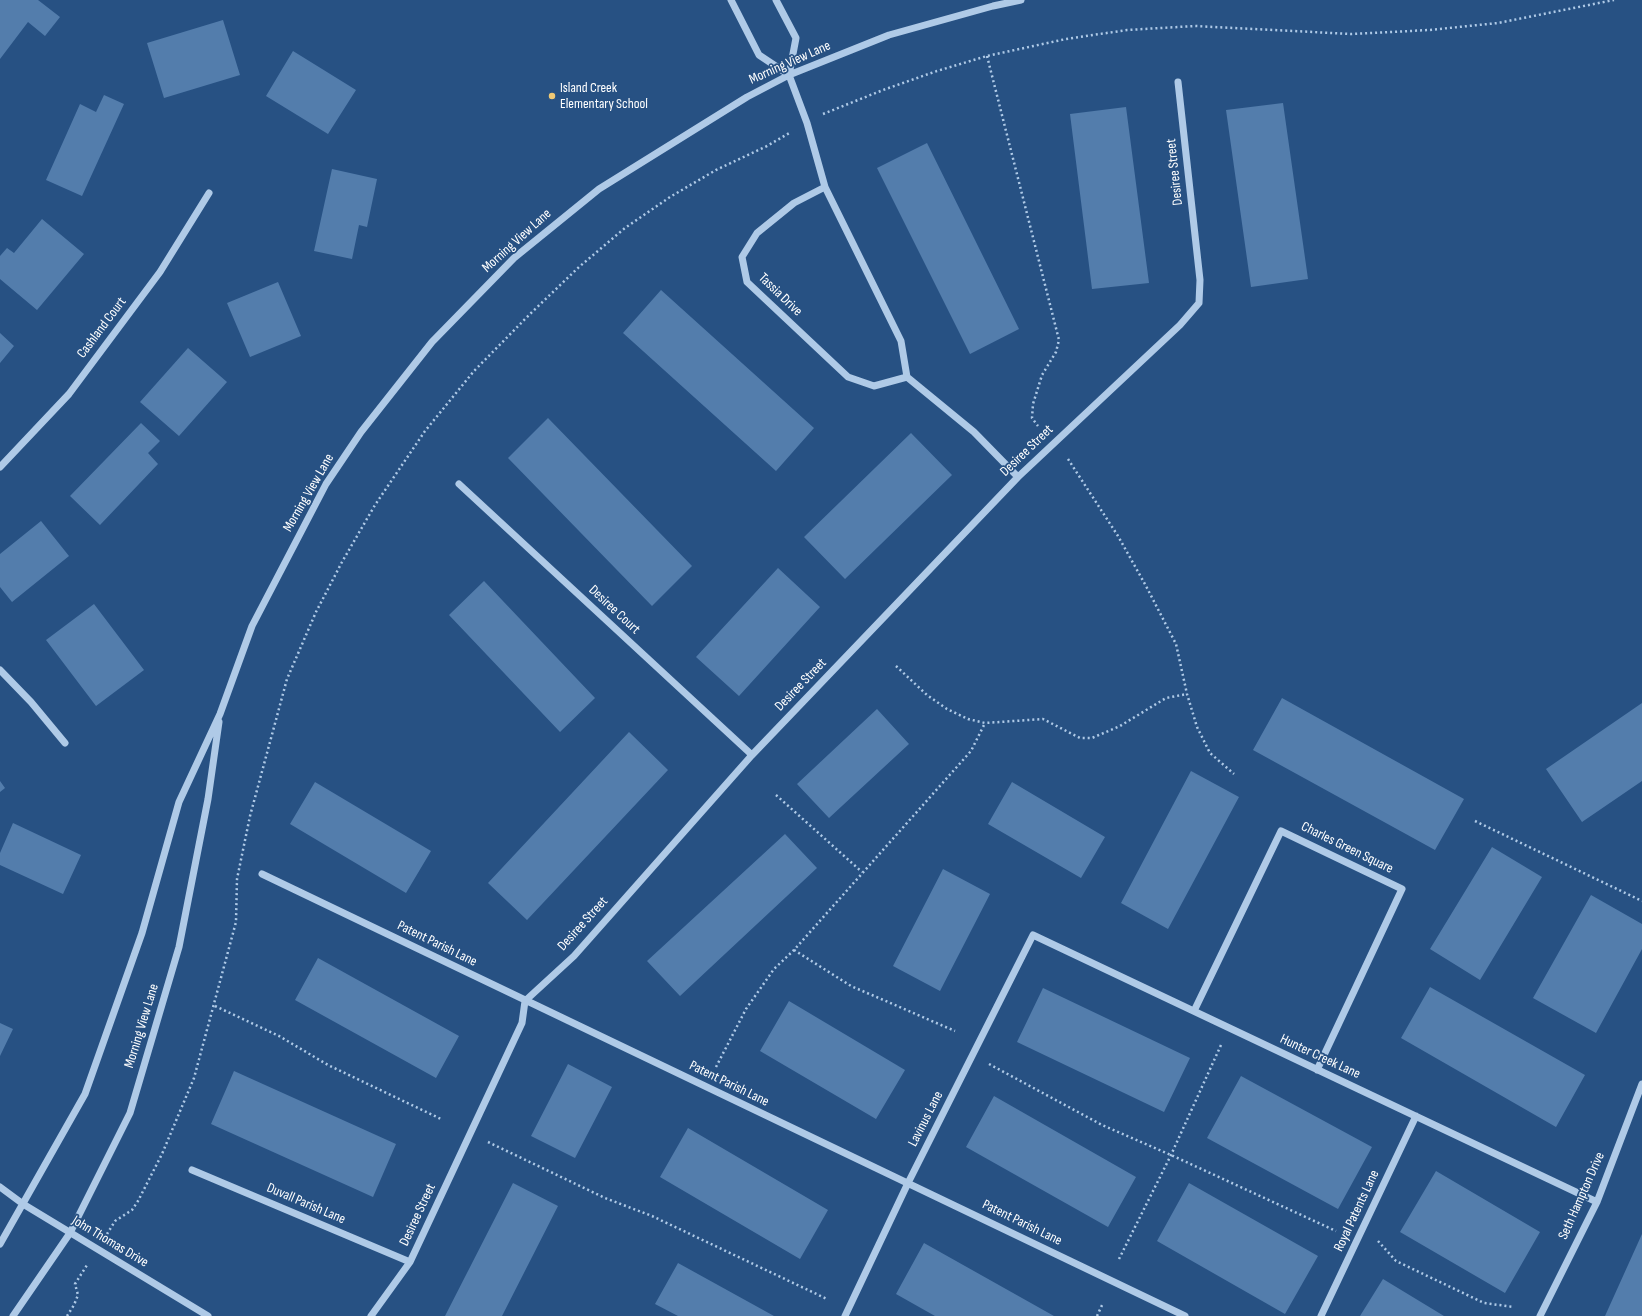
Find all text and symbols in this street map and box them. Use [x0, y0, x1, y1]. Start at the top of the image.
street label: Morning View Lane [747, 38, 833, 88]
place label: Island Creek Elementary School [560, 80, 648, 112]
marker: Island Creek Elementary School [547, 91, 557, 101]
street label: Desiree Street [1163, 138, 1187, 206]
street label: Morning View Lane [479, 206, 555, 276]
street label: Tassia Drive [754, 270, 806, 320]
street label: Cashland Court [74, 294, 130, 362]
street label: Desiree Street [997, 422, 1057, 480]
street label: Morning View Lane [280, 451, 338, 535]
street label: Desiree Court [585, 582, 643, 638]
street label: Desiree Street [772, 655, 830, 715]
street label: Charles Green Square [1298, 818, 1396, 878]
street label: Desiree Street [554, 893, 612, 955]
street label: Patent Parish Lane [394, 917, 480, 971]
street label: Morning View Lane [121, 982, 163, 1070]
street label: Hunter Creek Lane [1277, 1031, 1363, 1083]
street label: Patent Parish Lane [686, 1057, 772, 1111]
street label: Lavinus Lane [905, 1089, 947, 1149]
street label: Seth Hampton Drive [1555, 1150, 1609, 1242]
street label: Royal Patents Lane [1331, 1168, 1383, 1254]
street label: Duvall Parish Lane [264, 1180, 348, 1228]
street label: Desiree Street [396, 1181, 440, 1249]
street label: Patent Parish Lane [979, 1196, 1065, 1250]
street label: John Thomas Drive [69, 1213, 151, 1271]

